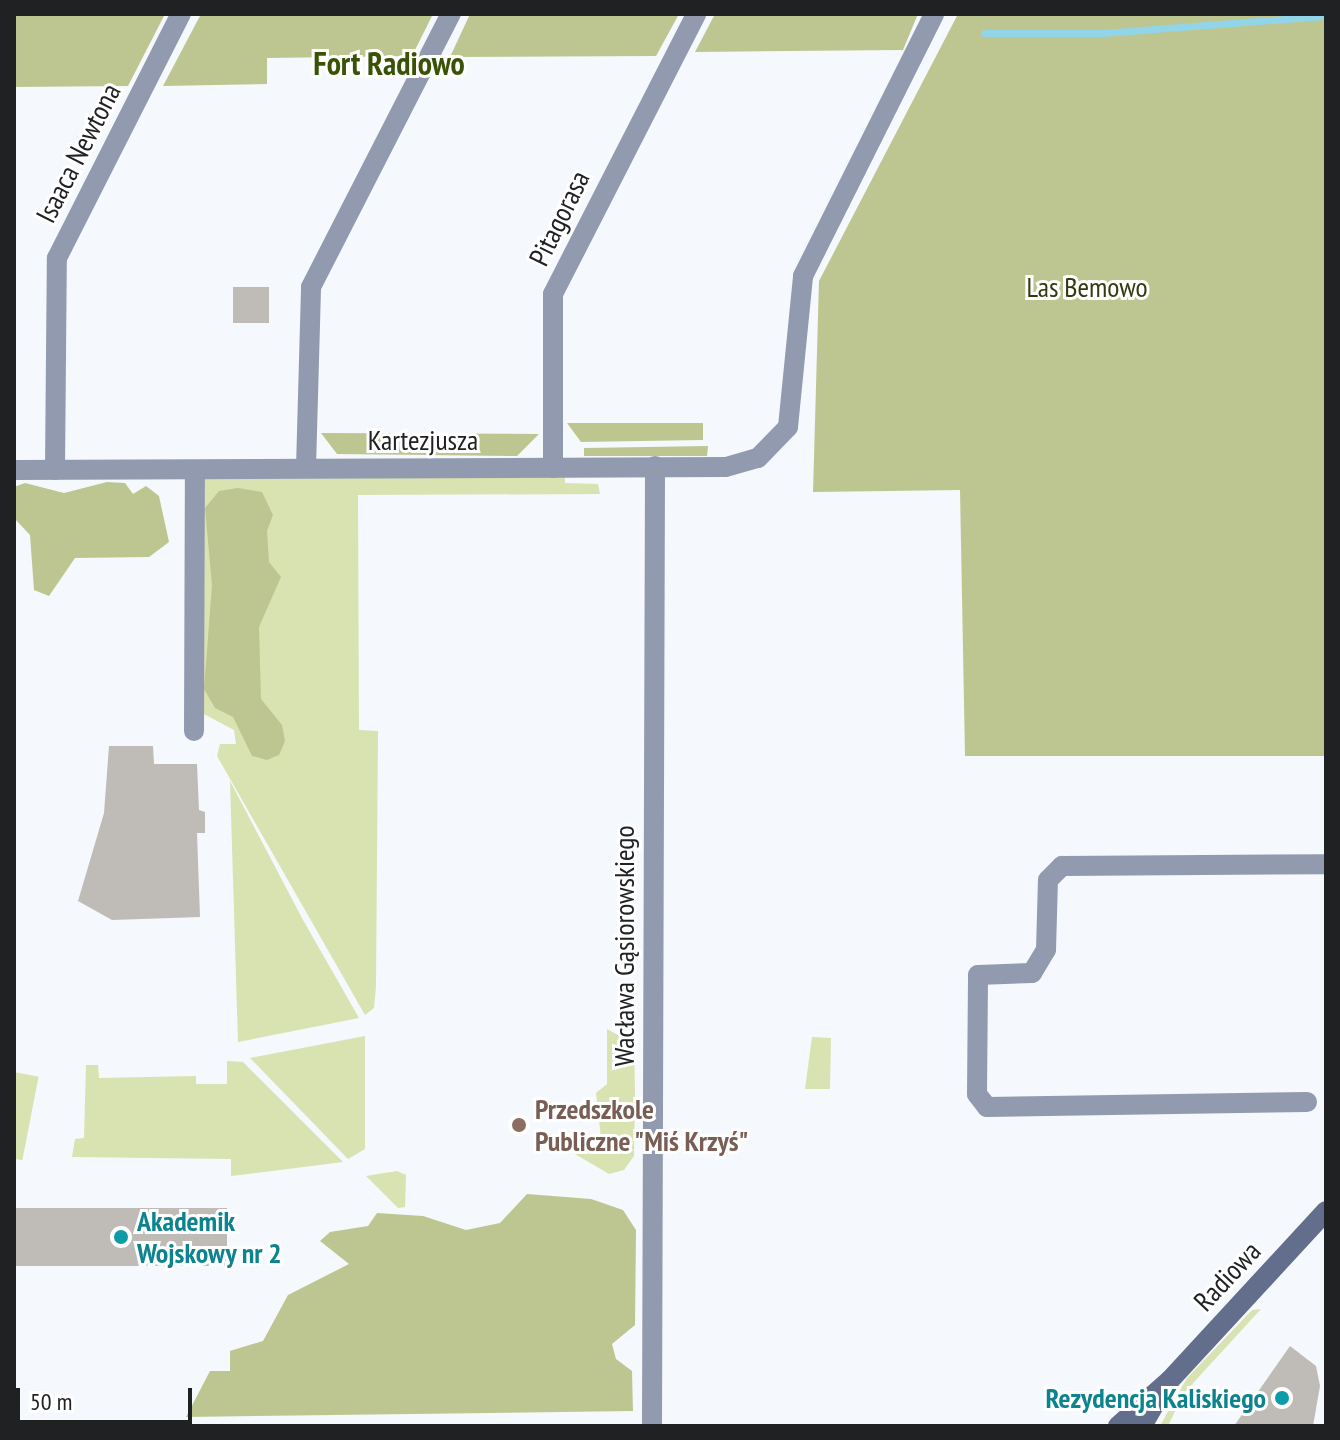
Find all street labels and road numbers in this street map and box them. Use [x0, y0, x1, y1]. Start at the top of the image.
street label: Isaaca Newtona [29, 78, 127, 228]
street label: Pitagorasa [522, 165, 596, 271]
street label: Kartezjusza [368, 423, 478, 457]
street label: Wacława Gąsiorowskiego [607, 825, 641, 1067]
street label: Radiowa [1187, 1234, 1267, 1318]

